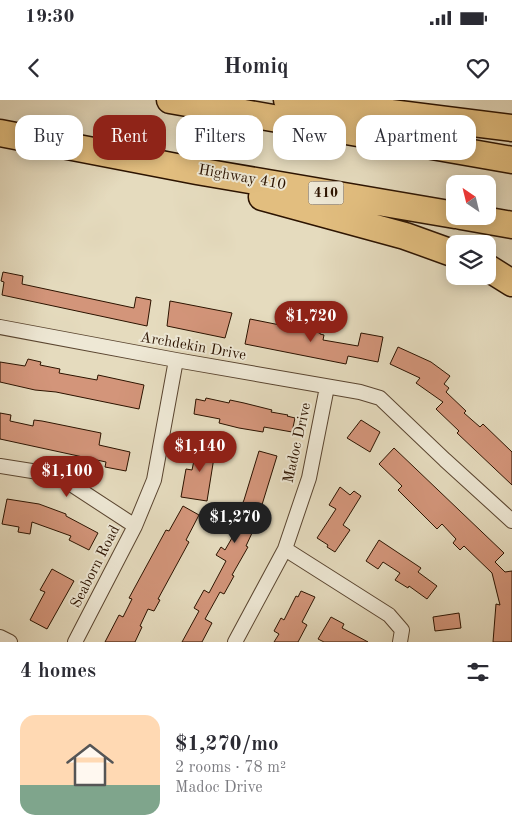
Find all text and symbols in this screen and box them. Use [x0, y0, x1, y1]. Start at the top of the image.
text: 19:30 [25, 8, 74, 27]
icon: back [20, 54, 48, 82]
icon: heart [464, 54, 492, 82]
text: Homiq [224, 56, 288, 78]
chip: Buy [15, 115, 83, 160]
chip: Rent [93, 115, 166, 160]
chip: Filters [176, 115, 263, 160]
chip: New [273, 115, 346, 160]
chip: Apartment [356, 115, 476, 160]
street label: Highway 410 [197, 163, 287, 193]
north arrow [446, 175, 496, 225]
map controls [446, 175, 496, 285]
road number: 410 [308, 182, 344, 205]
button: layers [446, 235, 496, 285]
pin: $1,720 [270, 300, 352, 343]
text: $1,720 [286, 309, 336, 325]
street label: Archdekin Drive [139, 330, 247, 364]
street label: Madoc Drive [281, 401, 315, 485]
pin: $1,140 [159, 430, 241, 473]
text: $1,140 [175, 439, 225, 455]
pin: $1,100 [26, 456, 108, 498]
text: $1,100 [42, 464, 92, 480]
pin: $1,270 [194, 502, 276, 544]
text: $1,270 [210, 510, 260, 526]
street label: Seaborn Road [69, 523, 123, 611]
icon: filters [464, 658, 492, 686]
text: 4 homes [20, 661, 96, 682]
text: $1,270/mo [175, 734, 279, 755]
icon: home [60, 735, 120, 795]
text: 2 rooms · 78 m² [175, 760, 286, 776]
text: Madoc Drive [175, 780, 263, 796]

